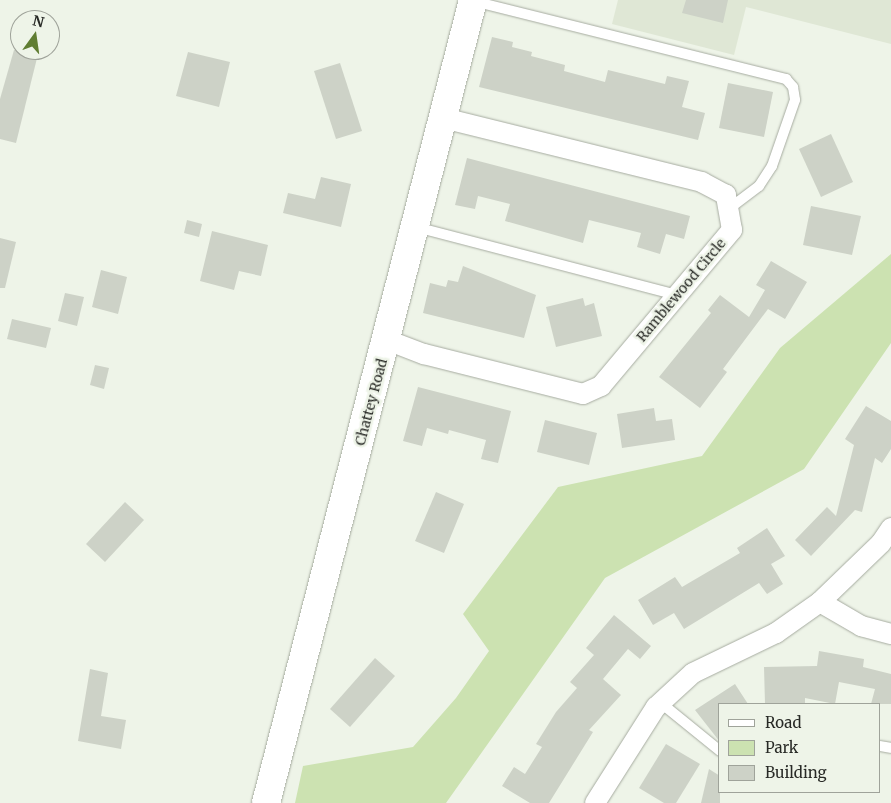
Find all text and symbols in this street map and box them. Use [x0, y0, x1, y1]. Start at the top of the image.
north arrow [10, 10, 60, 60]
text: N [31, 11, 46, 31]
street label: Ramblewood Circle [633, 235, 729, 345]
street label: Chattey Road [351, 357, 391, 447]
legend [718, 703, 881, 793]
text: Road [765, 713, 801, 732]
text: Park [765, 738, 798, 757]
text: Building [765, 763, 827, 782]

